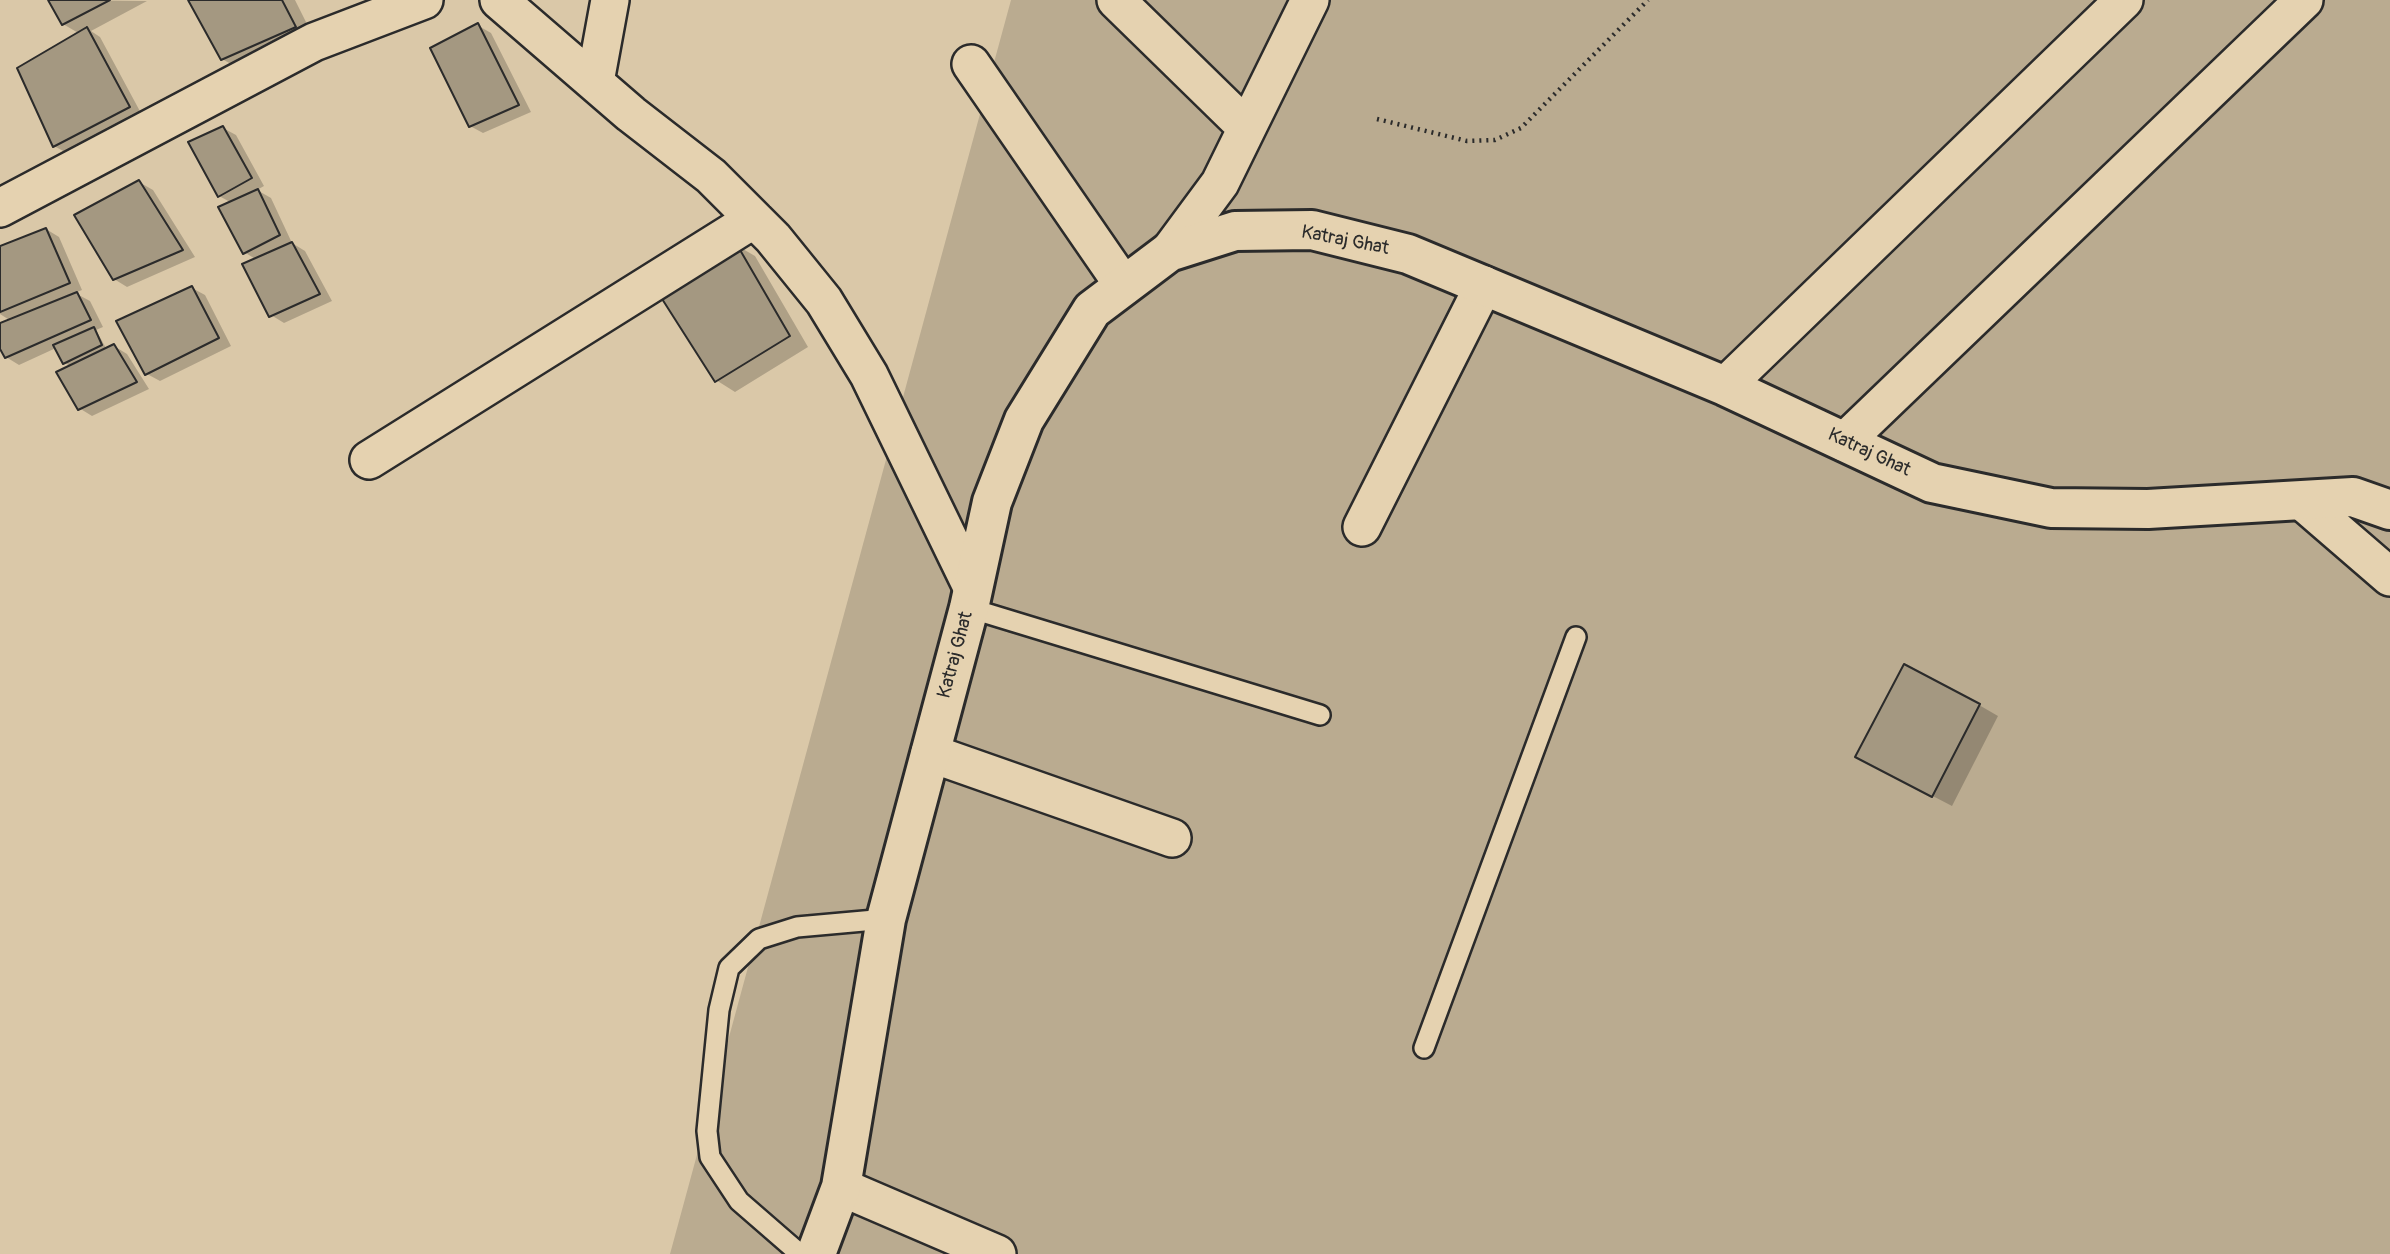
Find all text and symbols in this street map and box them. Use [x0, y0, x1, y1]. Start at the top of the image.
street label: Katraj Ghat [1299, 221, 1391, 261]
street label: Katraj Ghat [1824, 424, 1914, 482]
street label: Katraj Ghat [933, 609, 979, 701]

